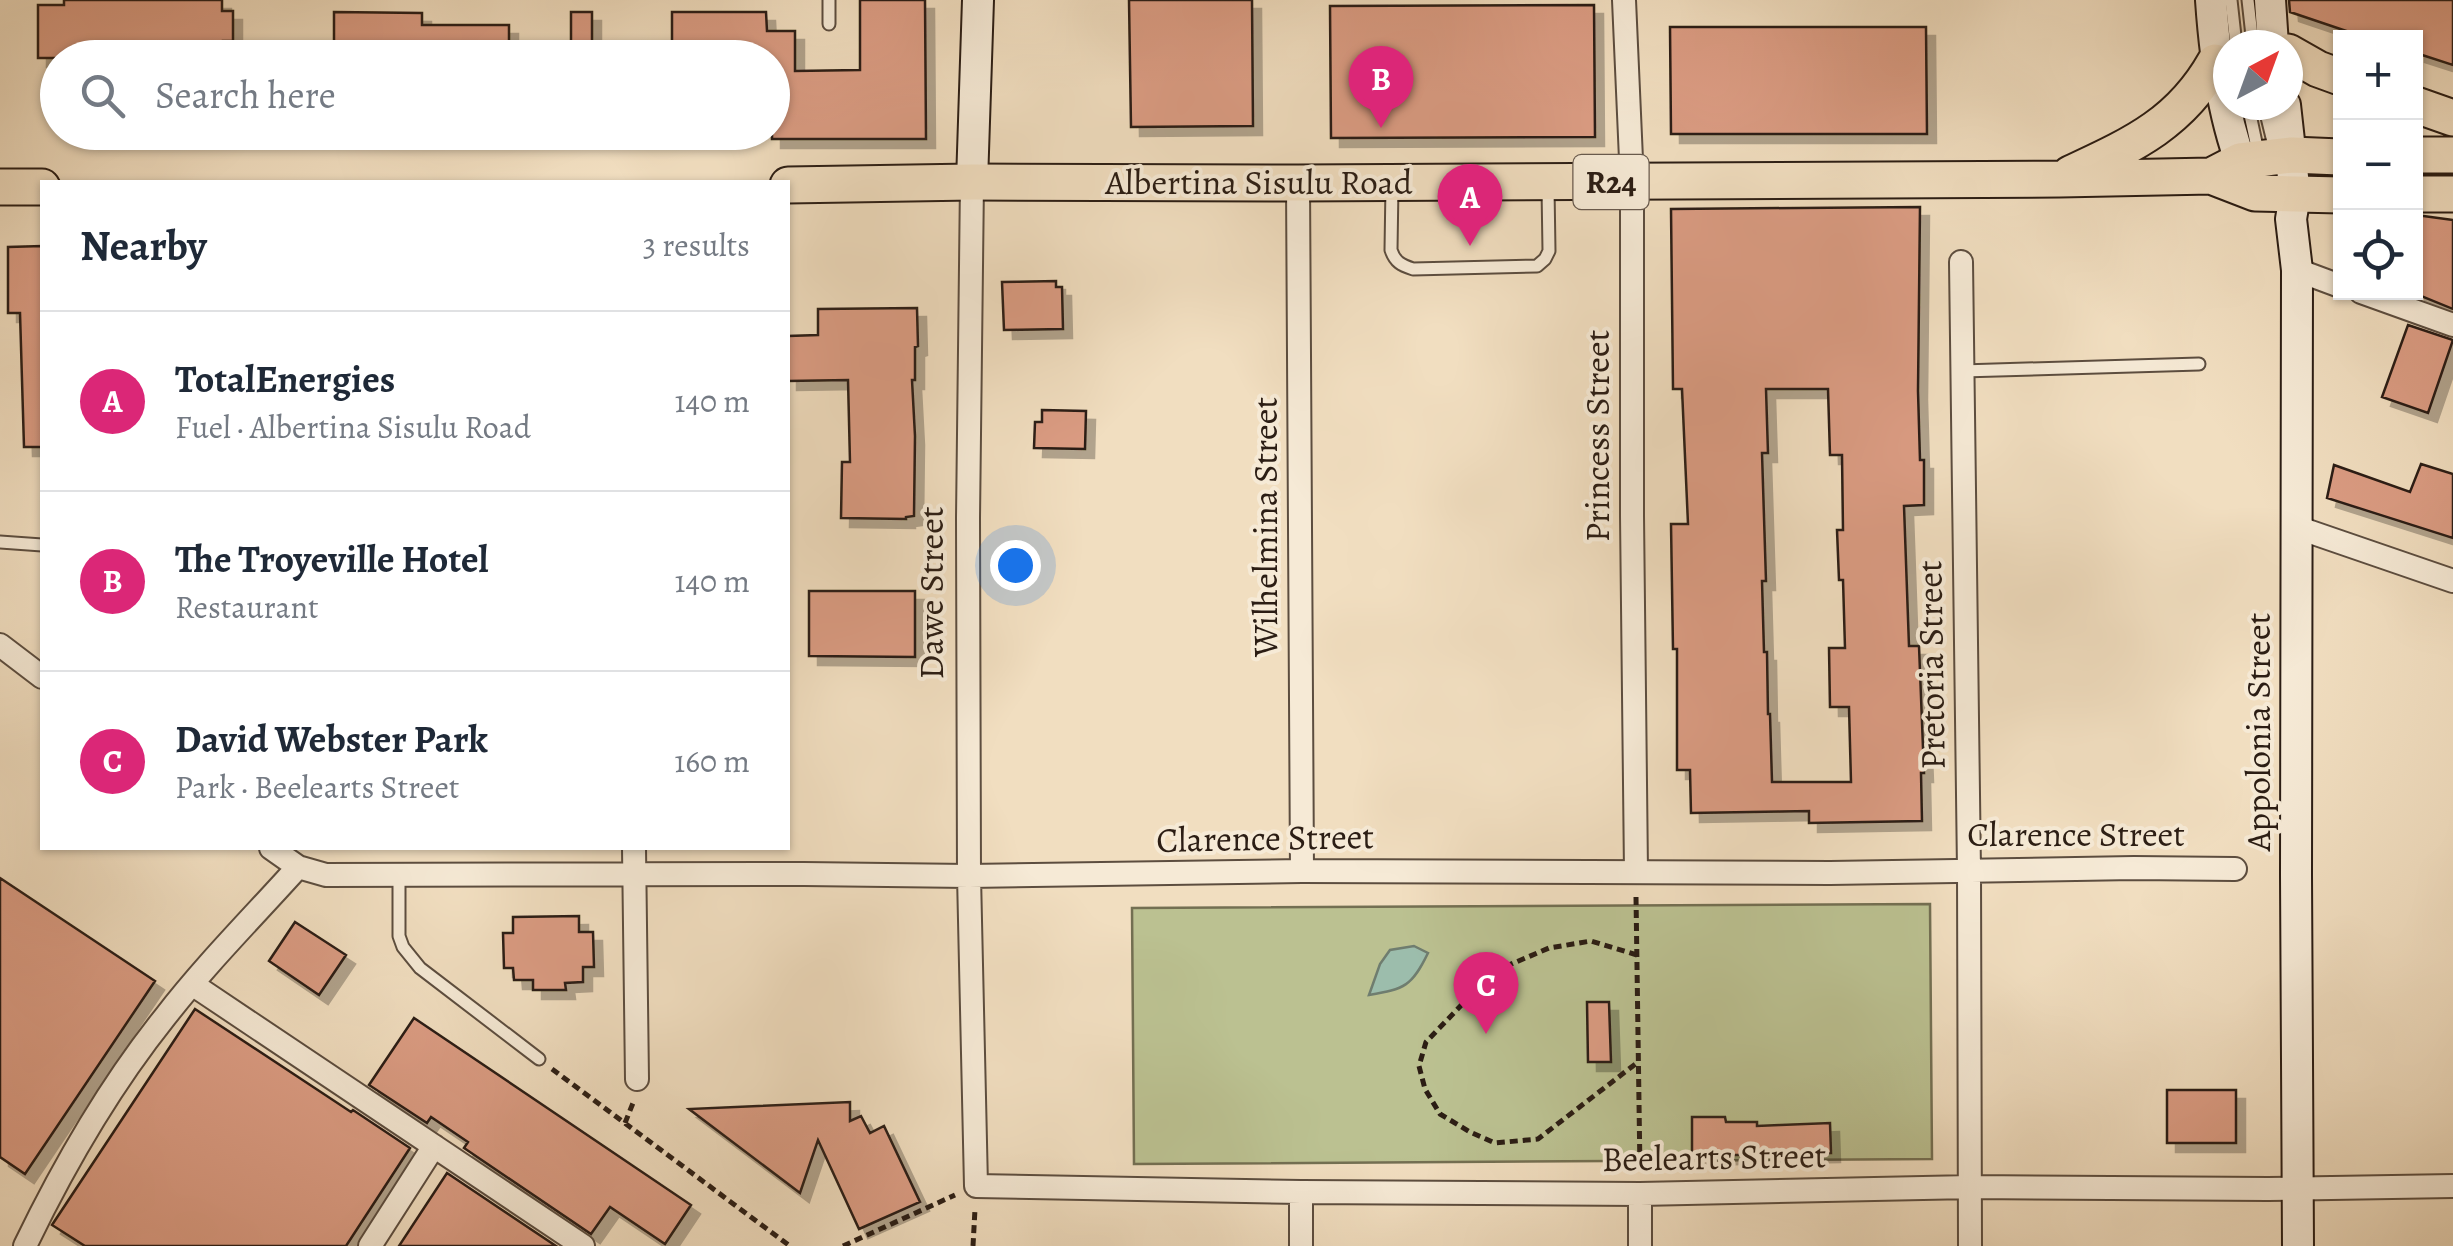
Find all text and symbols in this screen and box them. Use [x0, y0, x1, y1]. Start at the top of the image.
north arrow [2213, 30, 2303, 120]
map controls [2333, 30, 2423, 300]
button: + [2333, 30, 2423, 120]
search box [40, 40, 790, 150]
pin: B [1348, 46, 1414, 128]
icon: search [75, 68, 130, 123]
text: Search here [155, 69, 336, 121]
button: − [2333, 120, 2423, 210]
road number: R24 [1574, 155, 1648, 209]
street label: Albertina Sisulu Road [1104, 158, 1413, 206]
pin: A [1438, 164, 1502, 246]
button: locate [2333, 210, 2423, 300]
text: Nearby [80, 217, 207, 274]
text: 3 results [643, 223, 750, 267]
street label: Princess Street [1573, 330, 1621, 542]
text: TotalEnergies [175, 353, 395, 405]
text: A [102, 379, 123, 423]
text: 140 m [675, 379, 750, 423]
street label: Wilhelmina Street [1241, 397, 1289, 658]
text: Fuel · Albertina Sisulu Road [175, 405, 531, 449]
street label: Dawe Street [907, 506, 955, 680]
text: The Troyeville Hotel [175, 533, 488, 585]
your location [990, 540, 1041, 591]
text: B [102, 559, 123, 603]
text: 140 m [675, 559, 750, 603]
street label: Pretoria Street [1905, 560, 1957, 770]
text: Restaurant [175, 585, 319, 629]
street label: Appolonia Street [2234, 613, 2282, 852]
text: David Webster Park [175, 713, 488, 765]
text: C [103, 739, 122, 783]
text: 160 m [674, 739, 750, 783]
text: Park · Beelearts Street [175, 765, 459, 809]
street label: Clarence Street [1967, 810, 2185, 858]
street label: Clarence Street [1156, 812, 1374, 864]
pin: C [1454, 952, 1518, 1034]
street label: Beelearts Street [1601, 1131, 1827, 1183]

